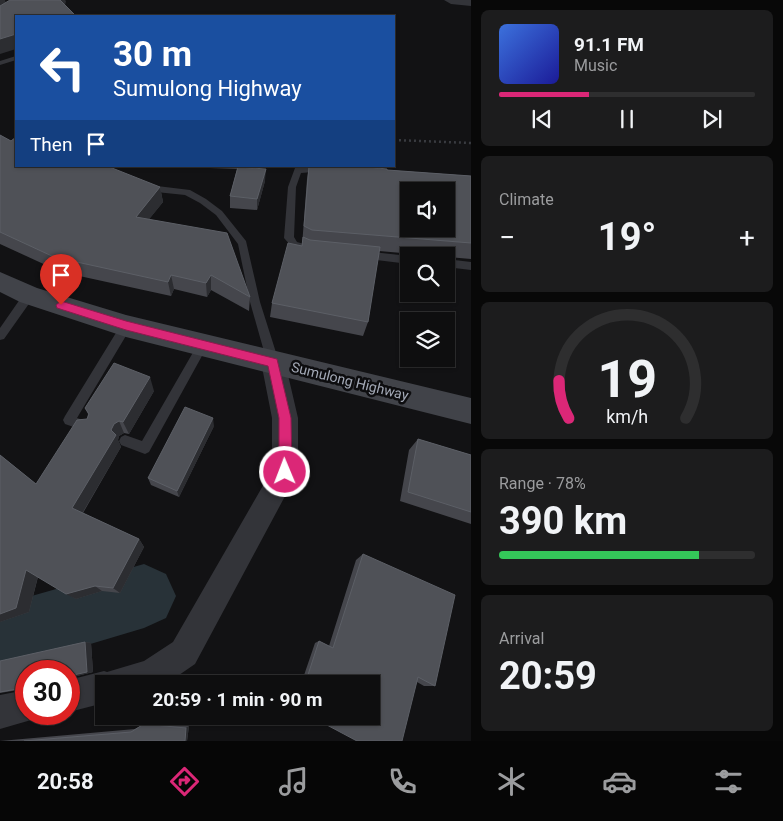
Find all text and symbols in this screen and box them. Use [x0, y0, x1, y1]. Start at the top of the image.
text: 91.1 FM [574, 33, 644, 56]
text: 30 m [113, 34, 192, 75]
icon: left [30, 35, 95, 100]
text: Music [574, 56, 617, 75]
text: Sumulong Highway [113, 76, 302, 101]
icon: previous [528, 105, 556, 133]
icon: pause [613, 105, 641, 133]
icon: next [698, 105, 726, 133]
icon: arrive [82, 130, 110, 158]
text: Then [30, 133, 72, 156]
map controls [400, 182, 455, 367]
button: sound [400, 182, 455, 237]
text: Climate [499, 190, 554, 209]
text: 19° [598, 215, 656, 259]
text: − [499, 221, 515, 254]
text: + [739, 221, 755, 254]
button: search [400, 247, 455, 302]
pin [40, 254, 82, 305]
icon: arrive [47, 261, 75, 289]
button: layers [400, 312, 455, 367]
text: 19 [597, 349, 657, 410]
street label: Sumulong Highway [290, 359, 411, 403]
text: km/h [606, 406, 648, 427]
position arrow [258, 445, 310, 497]
text: Range · 78% [499, 474, 586, 493]
text: 390 km [499, 499, 627, 543]
text: Arrival [499, 629, 544, 648]
text: 20:59 [499, 654, 597, 698]
speed limit sign: 30 [15, 660, 80, 725]
text: 20:59 · 1 min · 90 m [152, 688, 323, 711]
icon: directions [167, 764, 202, 799]
icon: music [276, 764, 311, 799]
icon: phone [385, 764, 420, 799]
icon: climate [494, 764, 529, 799]
icon: car [602, 764, 637, 799]
icon: filters [711, 764, 746, 799]
text: 20:58 [37, 769, 94, 794]

